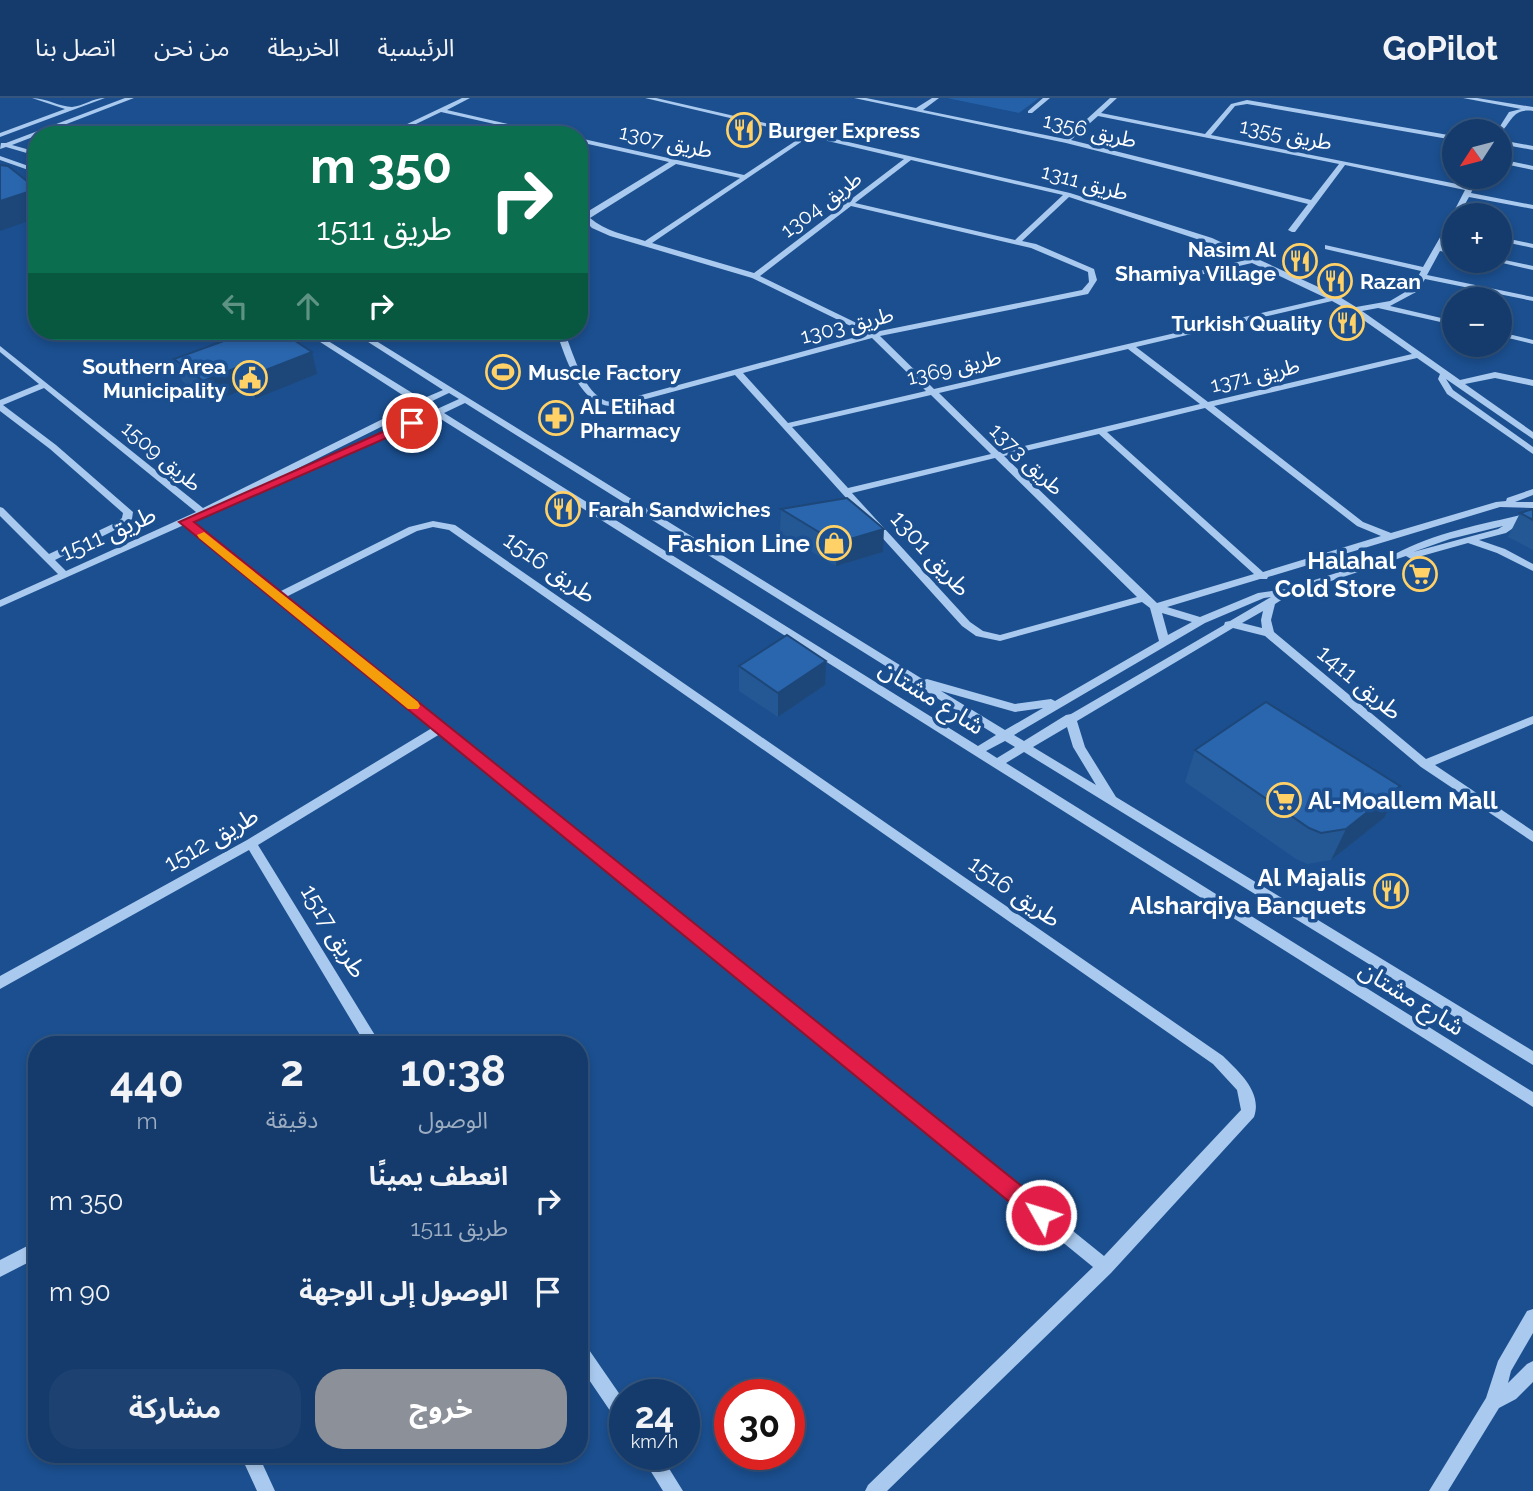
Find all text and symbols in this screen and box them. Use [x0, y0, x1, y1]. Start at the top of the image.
text: GoPilot [1383, 29, 1498, 68]
text: اتصل بنا [35, 33, 116, 62]
text: من نحن [154, 33, 230, 62]
text: الخريطة [268, 33, 339, 62]
text: الرئيسية [377, 33, 455, 62]
street label: طريق 1356 [1041, 107, 1139, 154]
restaurant icon: Burger Express [725, 111, 763, 149]
street label: طريق 1355 [1237, 113, 1334, 156]
place label: Burger Express [768, 118, 920, 143]
street label: طريق 1307 [617, 119, 715, 164]
north arrow [1442, 119, 1512, 189]
map controls [1442, 119, 1512, 357]
text: 350 m [310, 137, 452, 194]
icon: right [476, 154, 567, 245]
street label: طريق 1311 [1039, 158, 1131, 207]
street label: طريق 1304 [776, 165, 867, 243]
button: + [1442, 203, 1512, 273]
text: طريق 1511 [317, 210, 452, 247]
place label: Nasim Al Shamiya Village [1115, 237, 1276, 286]
restaurant icon: Nasim Al Shamiya Village [1281, 242, 1319, 280]
restaurant icon: Razan [1316, 262, 1354, 300]
place label: Razan [1360, 269, 1421, 294]
icon: left [216, 287, 254, 325]
icon: ahead [289, 287, 327, 325]
icon: right [362, 287, 400, 325]
button: − [1442, 287, 1512, 357]
street label: طريق 1303 [798, 301, 896, 350]
restaurant icon: Turkish Quality [1328, 304, 1366, 342]
place label: Turkish Quality [1171, 311, 1322, 336]
street label: طريق 1369 [905, 344, 1004, 391]
sports icon: Muscle Factory [484, 353, 522, 391]
street label: طريق 1371 [1208, 353, 1302, 398]
place label: Southern Area Municipality [82, 354, 226, 403]
public building icon: Southern Area Municipality [231, 359, 269, 397]
place label: Muscle Factory [528, 360, 681, 385]
pin [382, 393, 442, 453]
place label: AL Etihad Pharmacy [580, 394, 681, 443]
pharmacy icon: AL Etihad Pharmacy [537, 399, 575, 437]
icon: arrive [393, 404, 431, 442]
street label: طريق 1509 [117, 416, 207, 497]
street label: طريق 1373 [984, 418, 1069, 501]
restaurant icon: Farah Sandwiches [544, 490, 582, 528]
place label: Farah Sandwiches [588, 497, 771, 522]
street label: طريق 1511 [56, 499, 161, 568]
street label: طريق 1301 [884, 504, 977, 603]
shop icon: Fashion Line [815, 524, 853, 562]
street label: طريق 1516 [498, 525, 602, 610]
place label: Fashion Line [667, 529, 810, 558]
place label: Halahal Cold Store [1275, 546, 1396, 603]
supermarket icon: Halahal Cold Store [1401, 555, 1439, 593]
street label: طريق 1411 [1311, 638, 1408, 727]
street label: شارع مشتان [873, 653, 990, 743]
supermarket icon: Al-Moallem Mall [1265, 781, 1303, 819]
place label: Al-Moallem Mall [1308, 786, 1498, 815]
street label: طريق 1512 [159, 800, 264, 878]
street label: طريق 1516 [963, 849, 1067, 934]
place label: Al Majalis Alsharqiya Banquets [1129, 863, 1366, 920]
restaurant icon: Al Majalis Alsharqiya Banquets [1372, 872, 1410, 910]
street label: طريق 1517 [294, 879, 373, 984]
street label: شارع مشتان [1353, 954, 1470, 1044]
text: 2 [280, 1047, 304, 1096]
text: 10:38 [400, 1047, 506, 1096]
text: 440 [110, 1058, 184, 1107]
text: دقيقة [266, 1106, 318, 1133]
text: الوصول [418, 1106, 488, 1133]
text: m [136, 1107, 158, 1134]
text: انعطف يمينًا [369, 1161, 508, 1191]
position arrow [1004, 1178, 1078, 1252]
icon: right [529, 1182, 567, 1220]
text: 350 m [49, 1186, 124, 1216]
text: طريق 1511 [411, 1214, 508, 1241]
icon: arrive [529, 1273, 567, 1311]
text: الوصول إلى الوجهة [299, 1276, 508, 1306]
text: 90 m [49, 1277, 111, 1307]
button: مشاركة [49, 1369, 301, 1449]
button: خروج [315, 1369, 567, 1449]
speed limit sign: 30 [714, 1379, 805, 1470]
text: 24 [635, 1395, 674, 1436]
text: km/h [631, 1431, 678, 1452]

